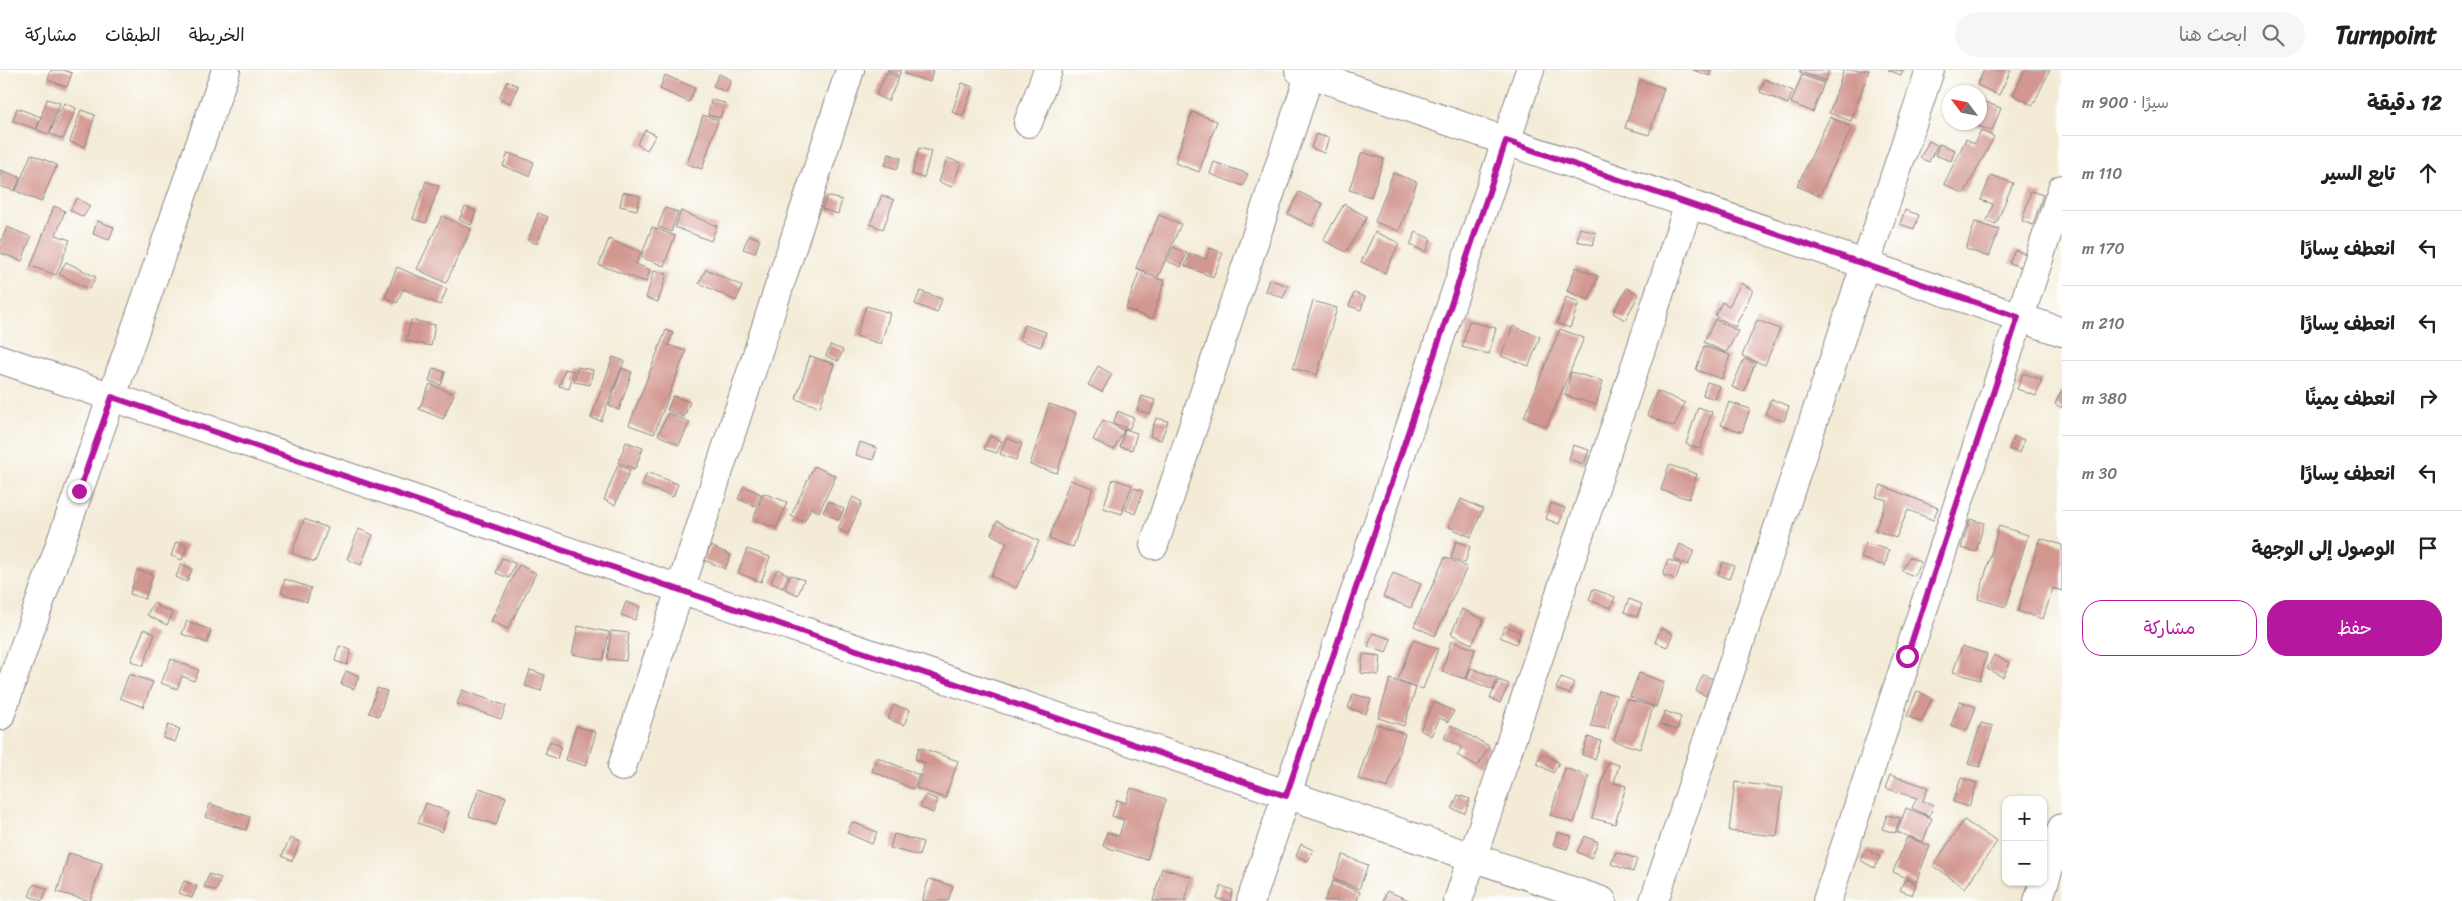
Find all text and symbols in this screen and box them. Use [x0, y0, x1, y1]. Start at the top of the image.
search box [1955, 12, 2305, 57]
text: Turnpoint [2335, 14, 2437, 56]
text: ابحث هنا [2179, 18, 2247, 51]
text: مشاركة [25, 19, 77, 51]
text: الطبقات [105, 19, 161, 51]
text: الخريطة [189, 19, 245, 51]
icon: search [2259, 21, 2287, 49]
text: 12 دقيقة [2367, 84, 2442, 122]
north arrow [1942, 85, 1987, 130]
text: سيرًا · 900 m [2082, 88, 2169, 117]
text: تابع السير [2322, 157, 2395, 190]
text: 110 m [2082, 159, 2122, 188]
icon: ahead [2414, 159, 2442, 187]
text: انعطف يسارًا [2300, 232, 2395, 265]
text: 170 m [2082, 234, 2125, 263]
icon: left [2414, 234, 2442, 262]
text: انعطف يسارًا [2300, 307, 2395, 340]
text: 210 m [2082, 309, 2125, 338]
icon: left [2414, 309, 2442, 337]
text: انعطف يمينًا [2305, 382, 2395, 415]
text: 380 m [2082, 384, 2127, 413]
icon: right [2414, 384, 2442, 412]
text: انعطف يسارًا [2300, 457, 2395, 490]
text: 30 m [2082, 459, 2117, 488]
icon: left [2414, 459, 2442, 487]
route end [68, 480, 91, 503]
text: الوصول إلى الوجهة [2252, 532, 2395, 565]
icon: arrive [2414, 534, 2442, 562]
button: مشاركة [2082, 600, 2257, 656]
button: حفظ [2267, 600, 2442, 656]
route start [1896, 645, 1919, 668]
map controls [2002, 796, 2047, 886]
button: + [2002, 796, 2047, 841]
button: − [2002, 841, 2047, 886]

